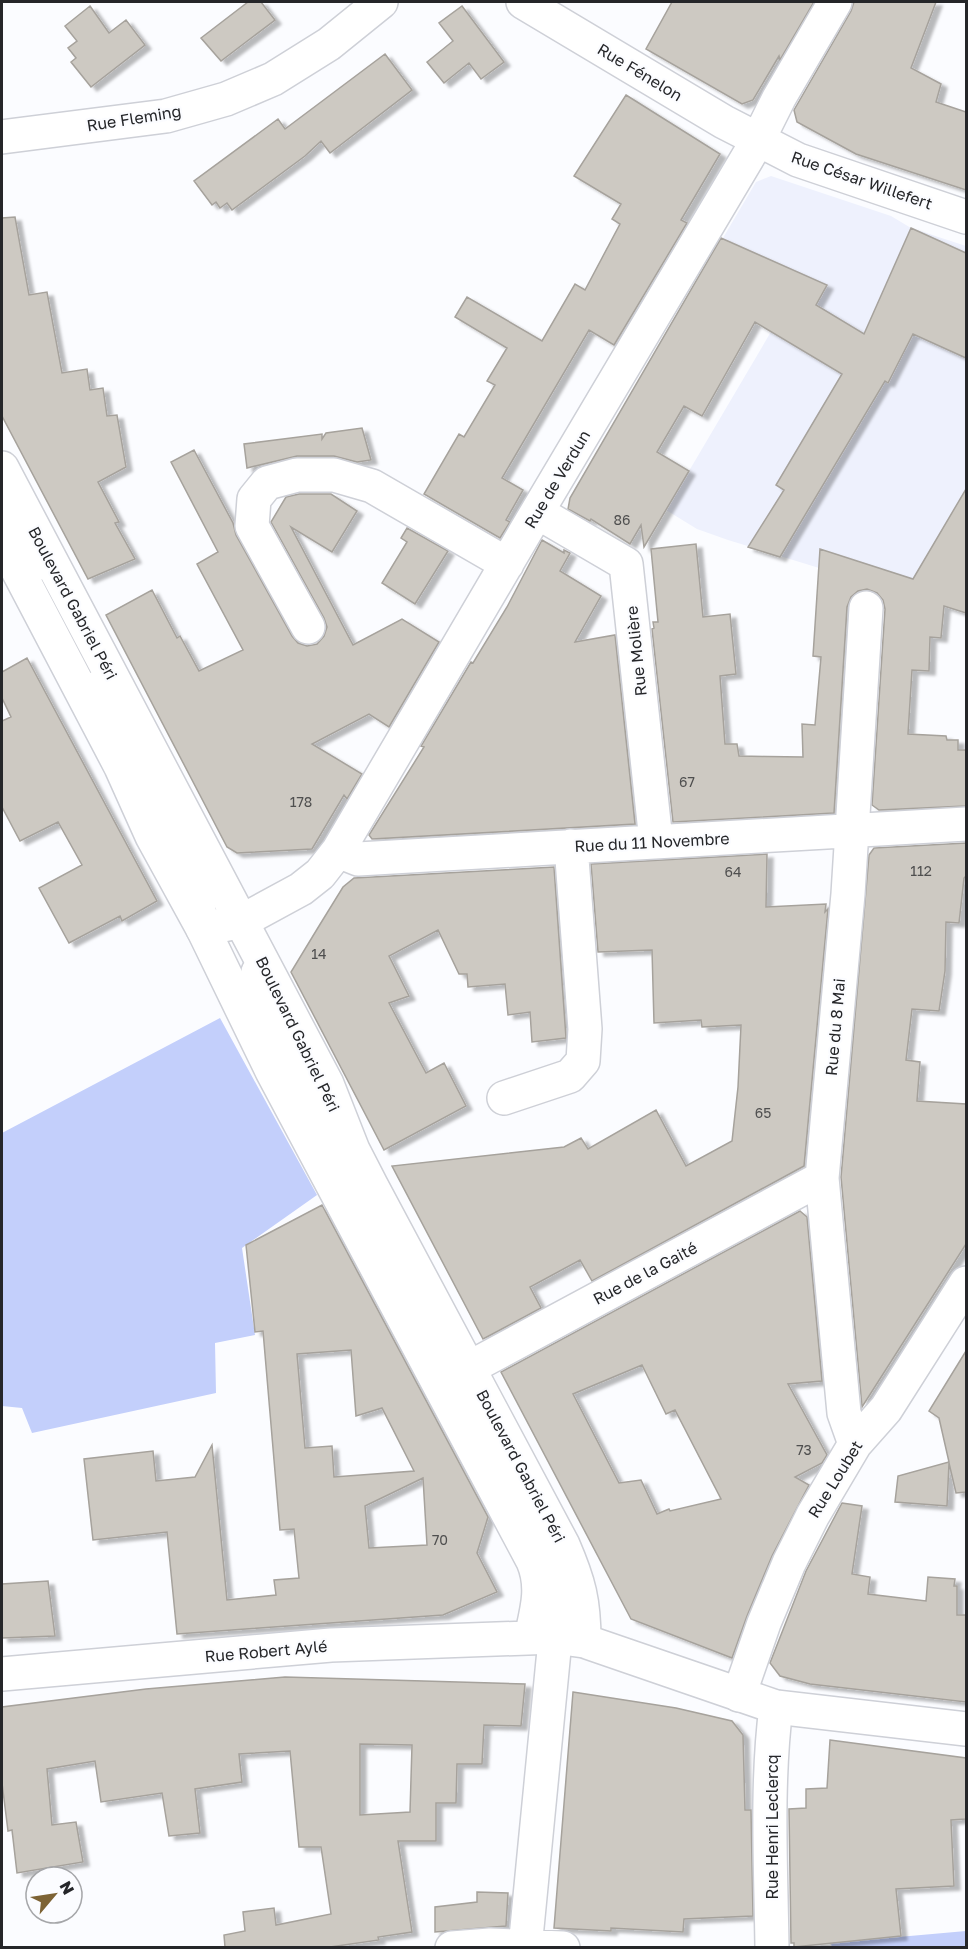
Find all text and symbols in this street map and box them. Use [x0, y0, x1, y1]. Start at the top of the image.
street label: Rue Fénelon [594, 39, 686, 105]
street label: Rue Fleming [85, 101, 183, 135]
street label: Rue César Willefert [789, 146, 935, 214]
street label: Rue de Verdun [520, 426, 594, 532]
house number: 86 [613, 511, 631, 528]
street label: Boulevard Gabriel Péri [24, 523, 122, 683]
street label: Rue Molière [621, 605, 651, 697]
house number: 67 [679, 773, 695, 790]
house number: 178 [290, 793, 312, 810]
street label: Rue du 11 Novembre [574, 828, 730, 856]
house number: 112 [910, 862, 932, 879]
house number: 64 [724, 863, 742, 880]
house number: 14 [311, 945, 327, 962]
street label: Boulevard Gabriel Péri [252, 953, 344, 1115]
street label: Rue du 8 Mai [821, 977, 849, 1077]
house number: 65 [755, 1104, 771, 1121]
street label: Rue de la Gaité [589, 1237, 701, 1309]
street label: Boulevard Gabriel Péri [472, 1386, 570, 1546]
street label: Rue Loubet [803, 1437, 867, 1521]
house number: 73 [796, 1441, 812, 1458]
house number: 70 [432, 1531, 448, 1548]
street label: Rue Robert Aylé [204, 1636, 328, 1666]
street label: Rue Henri Leclercq [762, 1754, 782, 1900]
north arrow [24, 1865, 84, 1925]
text: N [55, 1878, 79, 1898]

